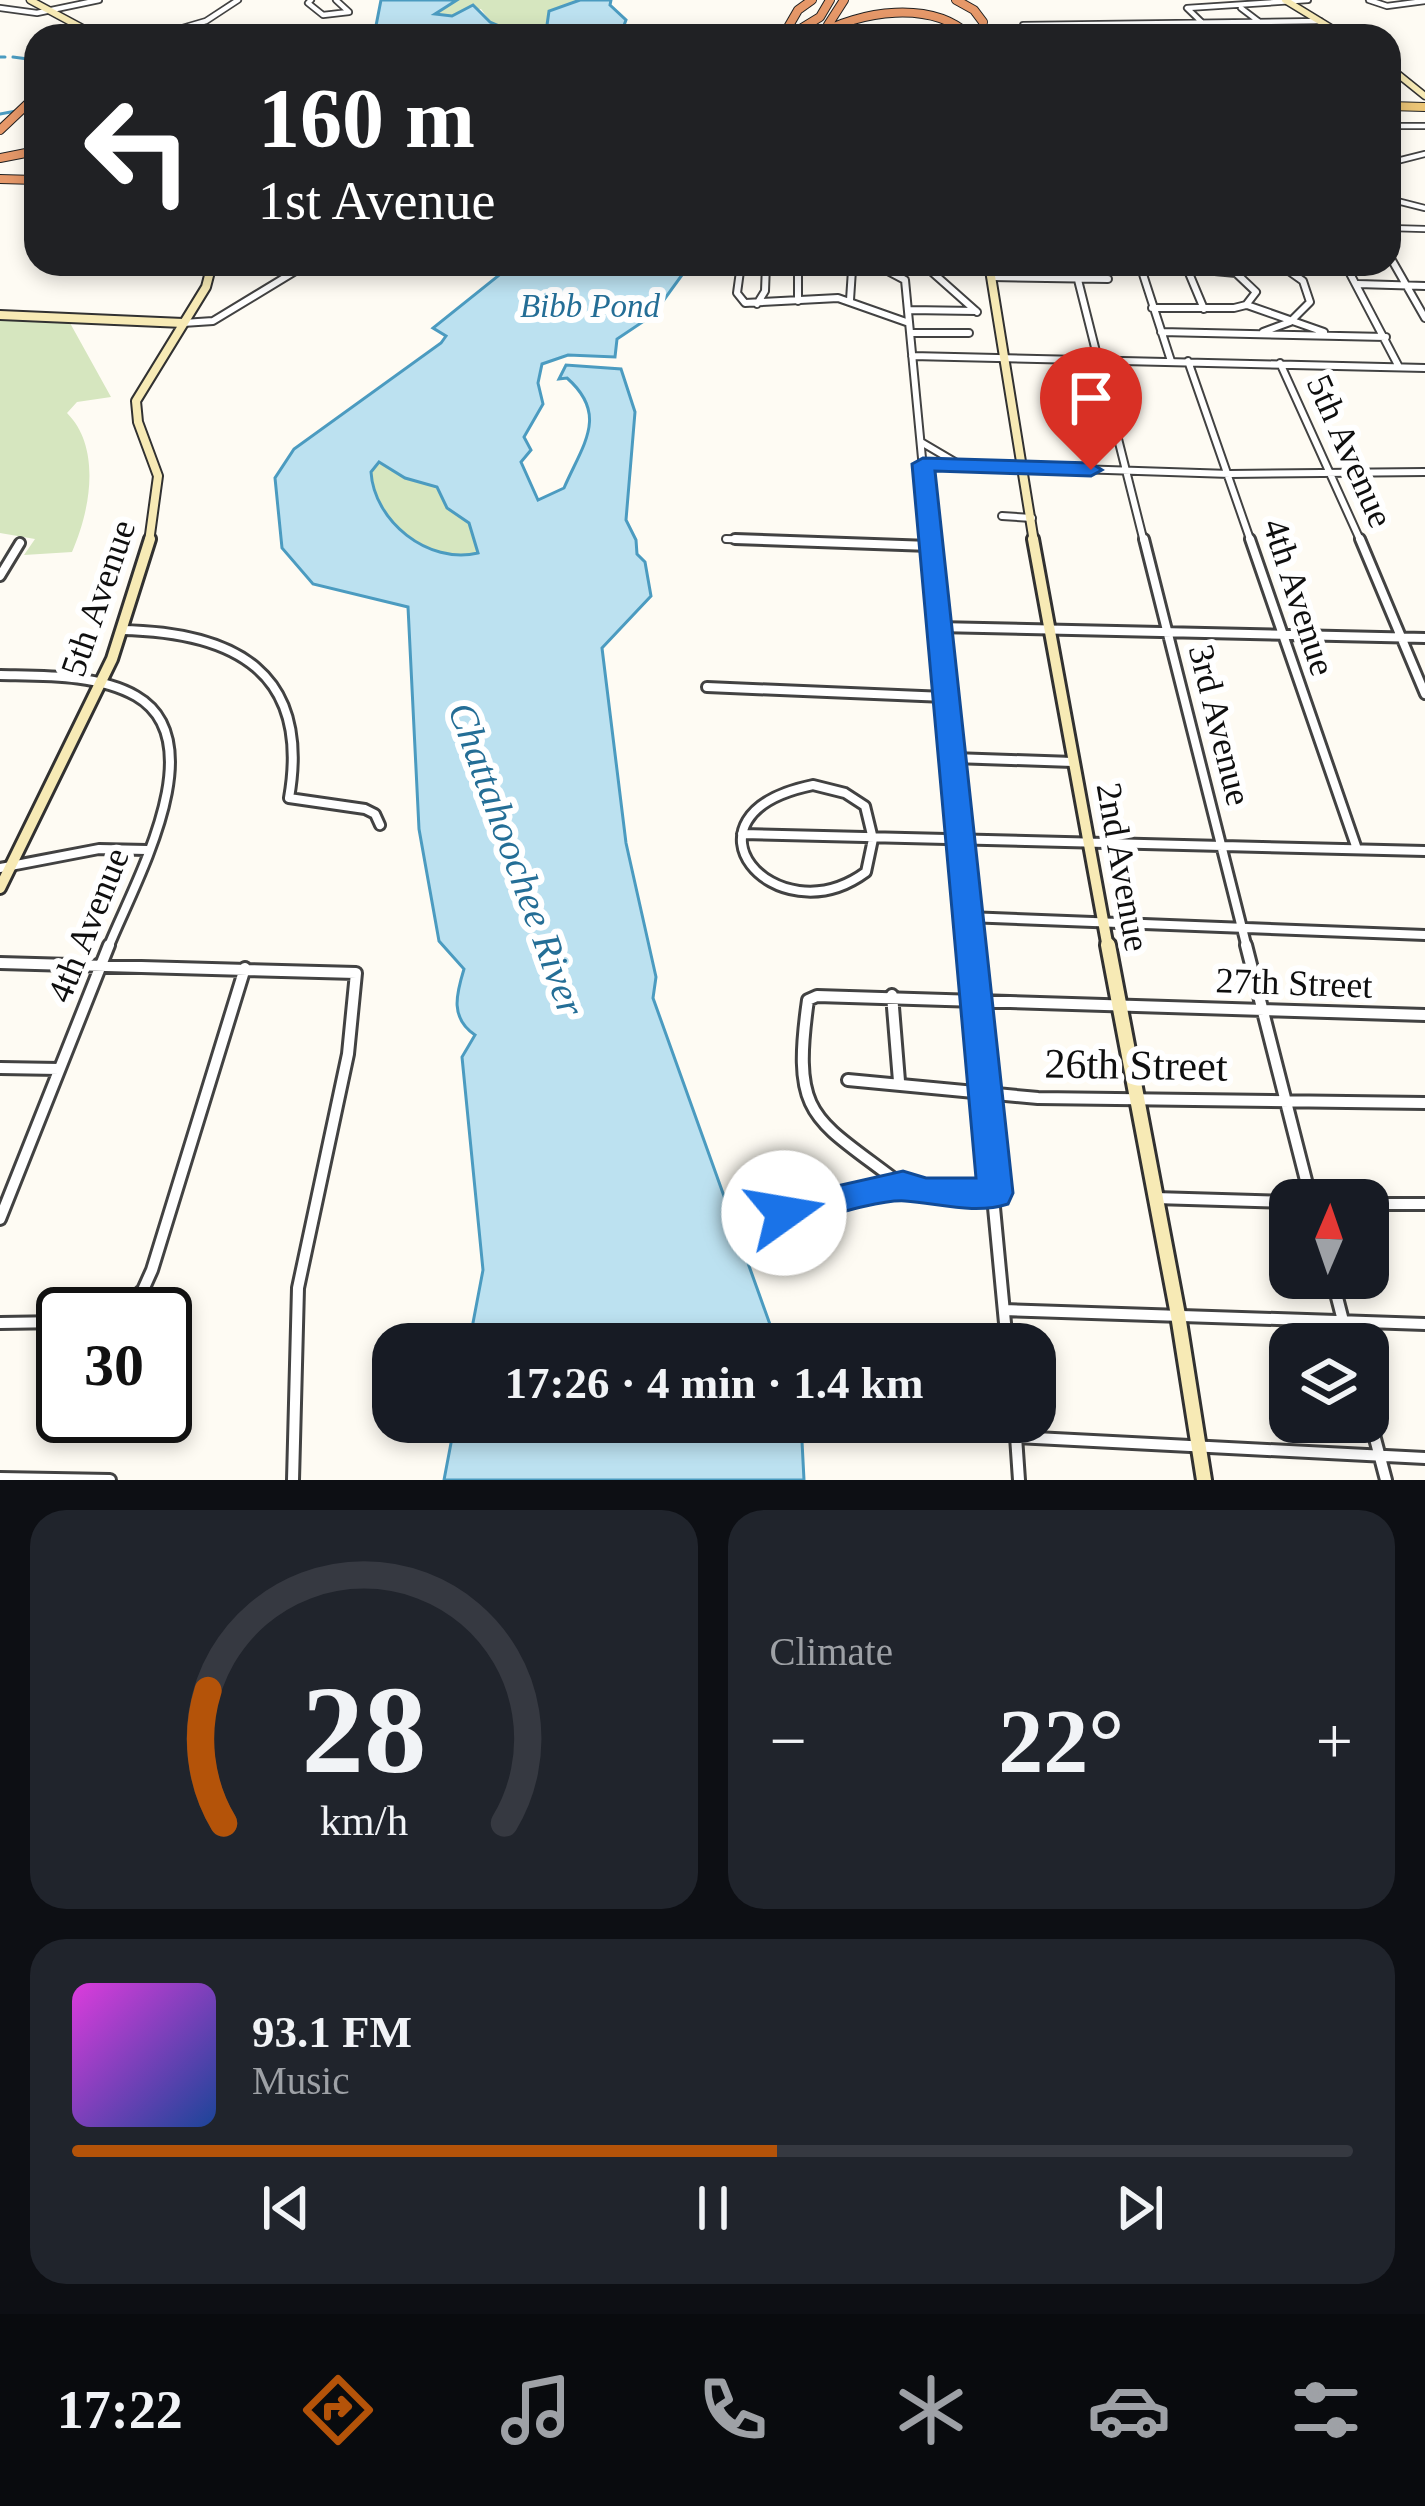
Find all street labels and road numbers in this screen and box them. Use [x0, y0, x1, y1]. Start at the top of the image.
street label: 5th Avenue [1299, 369, 1401, 533]
street label: 4th Avenue [1255, 514, 1343, 680]
street label: 5th Avenue [53, 515, 143, 681]
street label: 3rd Avenue [1181, 640, 1259, 810]
street label: 2nd Avenue [1089, 780, 1157, 954]
street label: 4th Avenue [39, 842, 137, 1008]
street label: 27th Street [1215, 960, 1373, 1006]
street label: 26th Street [1044, 1040, 1228, 1090]

